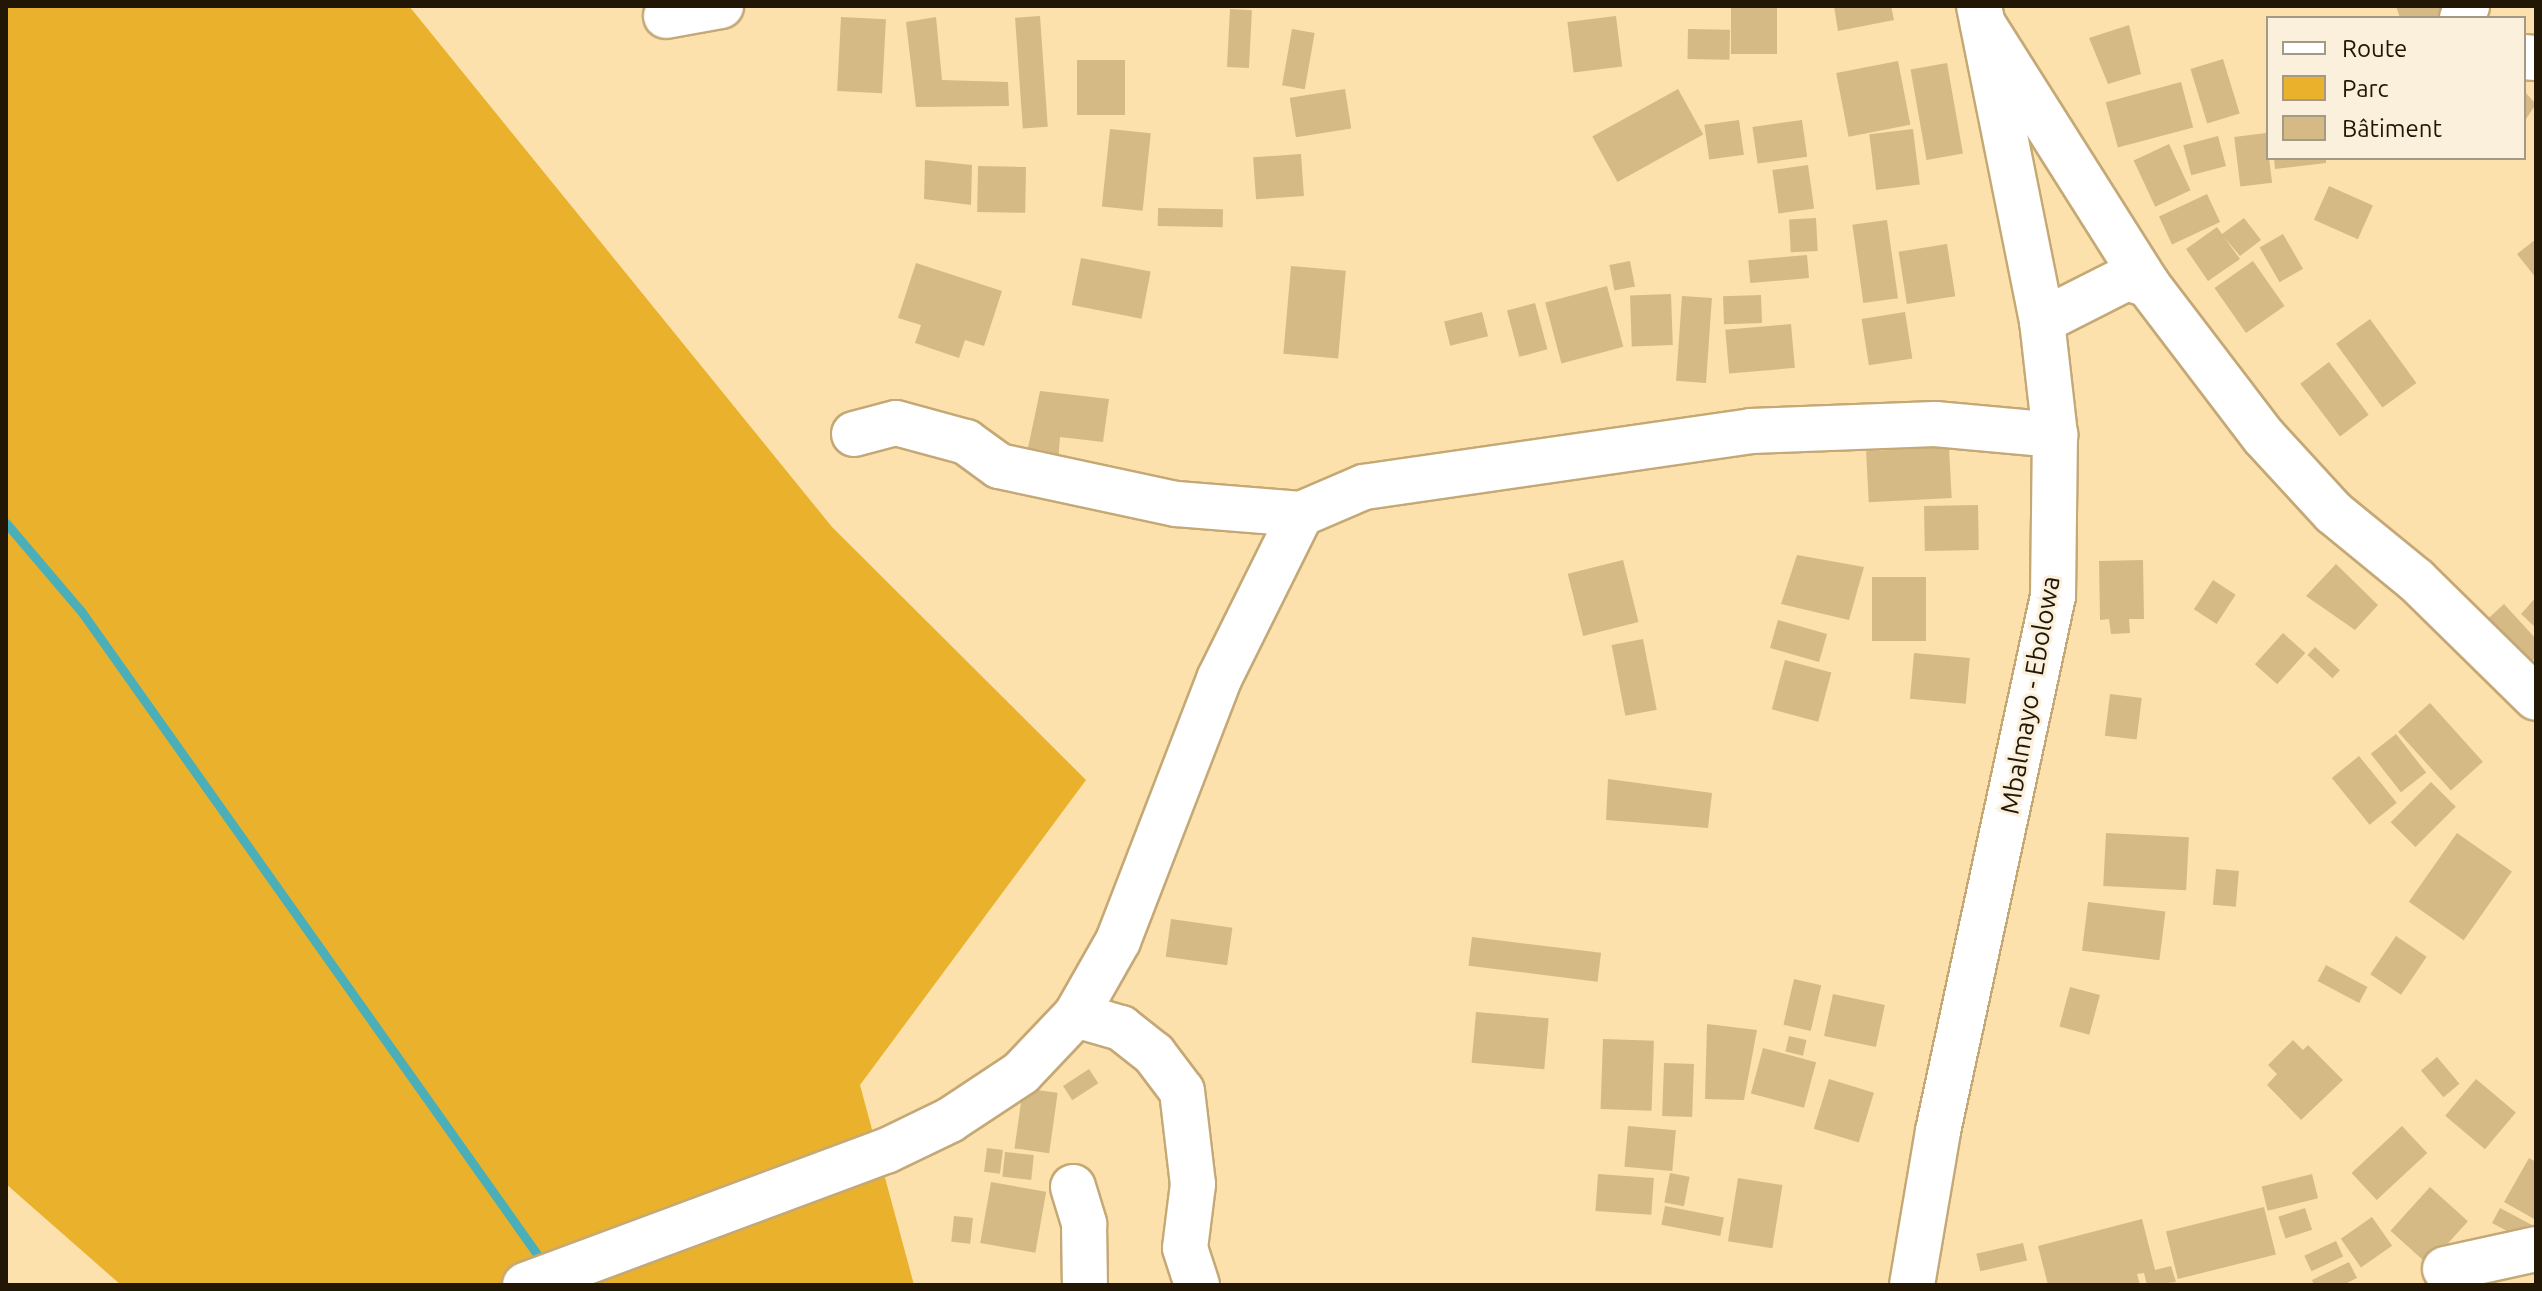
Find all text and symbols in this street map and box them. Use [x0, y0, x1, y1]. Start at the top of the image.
legend [2266, 16, 2526, 160]
text: Route [2342, 35, 2407, 62]
text: Parc [2342, 75, 2389, 102]
text: Bâtiment [2342, 115, 2442, 142]
street label: Mbalmayo - Ebolowa [1994, 573, 2066, 817]

